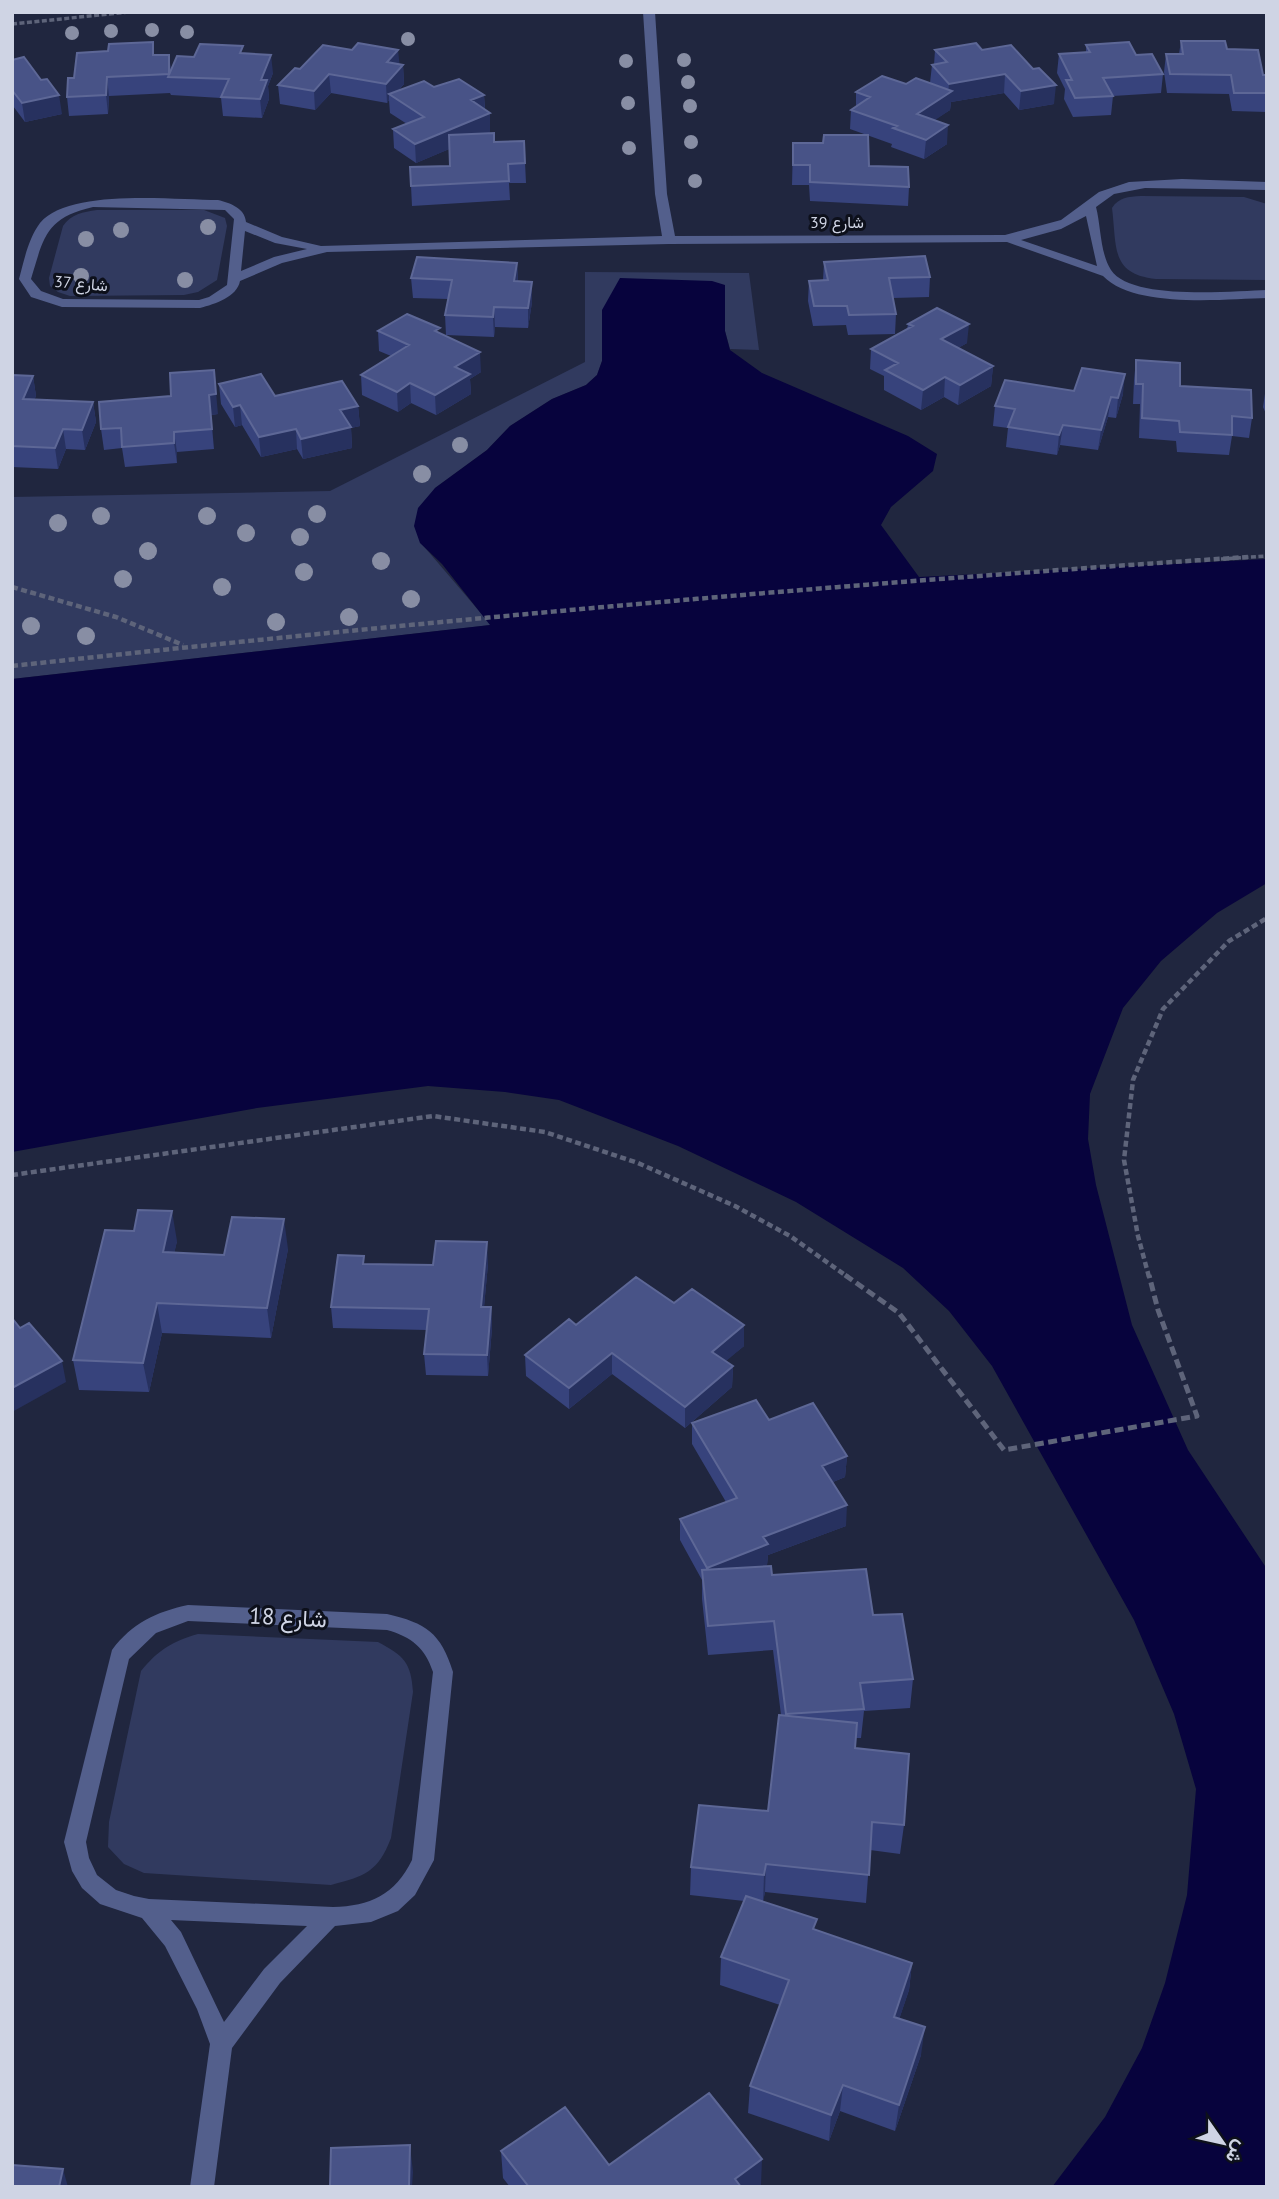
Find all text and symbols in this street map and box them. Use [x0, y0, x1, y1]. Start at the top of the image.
street label: شارع 39 [810, 212, 864, 234]
street label: شارع 37 [53, 271, 109, 297]
street label: شارع 18 [248, 1600, 327, 1636]
north arrow [1188, 2108, 1258, 2178]
text: ش [1221, 2136, 1253, 2169]

